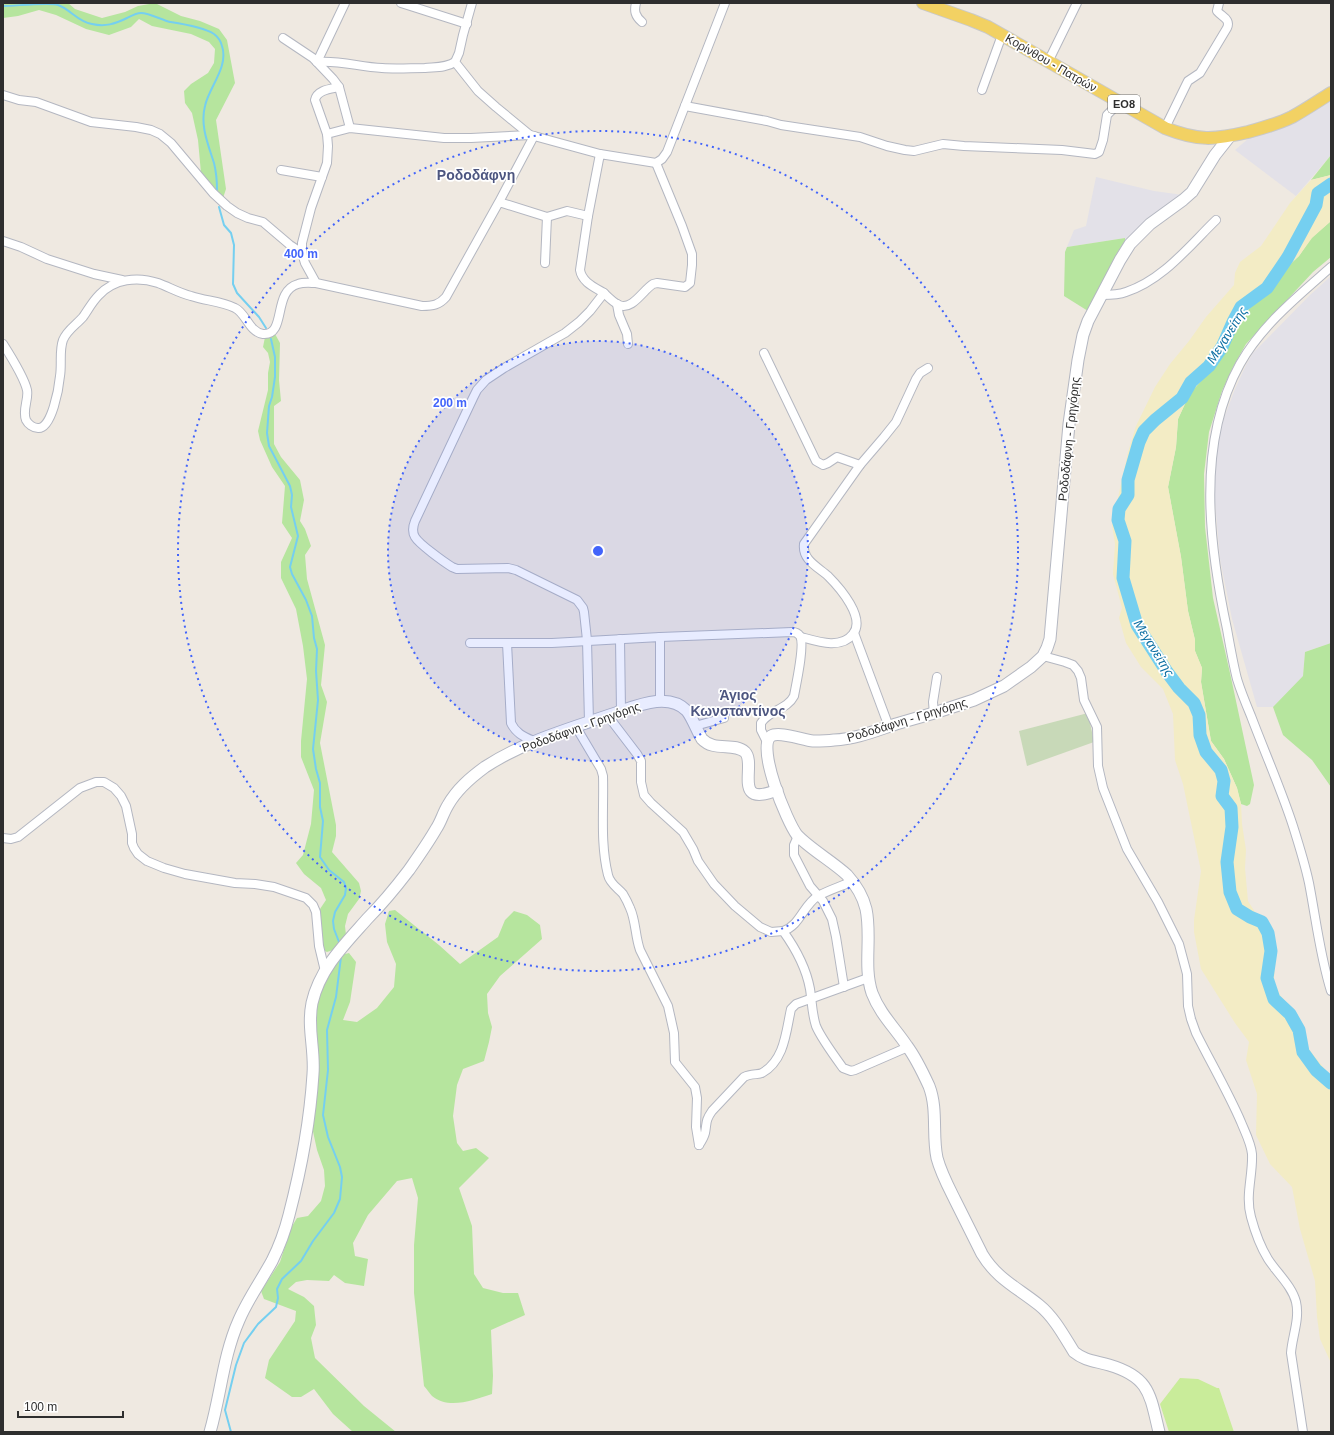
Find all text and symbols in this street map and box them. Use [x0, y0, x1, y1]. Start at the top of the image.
street label: Κορίνθου - Πατρών [1003, 31, 1099, 95]
road number: ΕΟ8 [1108, 95, 1140, 113]
district label: Ροδοδάφνη [437, 167, 515, 183]
text: 400 m [284, 247, 318, 261]
water label: Μεγανείτης [1204, 303, 1251, 366]
street label: Ροδοδάφνη - Γρηγόρης [1056, 376, 1083, 502]
text: 200 m [433, 396, 467, 410]
centre of rings [591, 544, 605, 558]
water label: Μεγανείτης [1131, 617, 1178, 680]
district label: Άγιος Κωνσταντίνος [691, 687, 786, 719]
street label: Ροδοδάφνη - Γρηγόρης [845, 695, 969, 745]
street label: Ροδοδάφνη - Γρηγόρης [520, 699, 642, 755]
scale bar [18, 1393, 123, 1419]
text: 100 m [24, 1400, 57, 1414]

